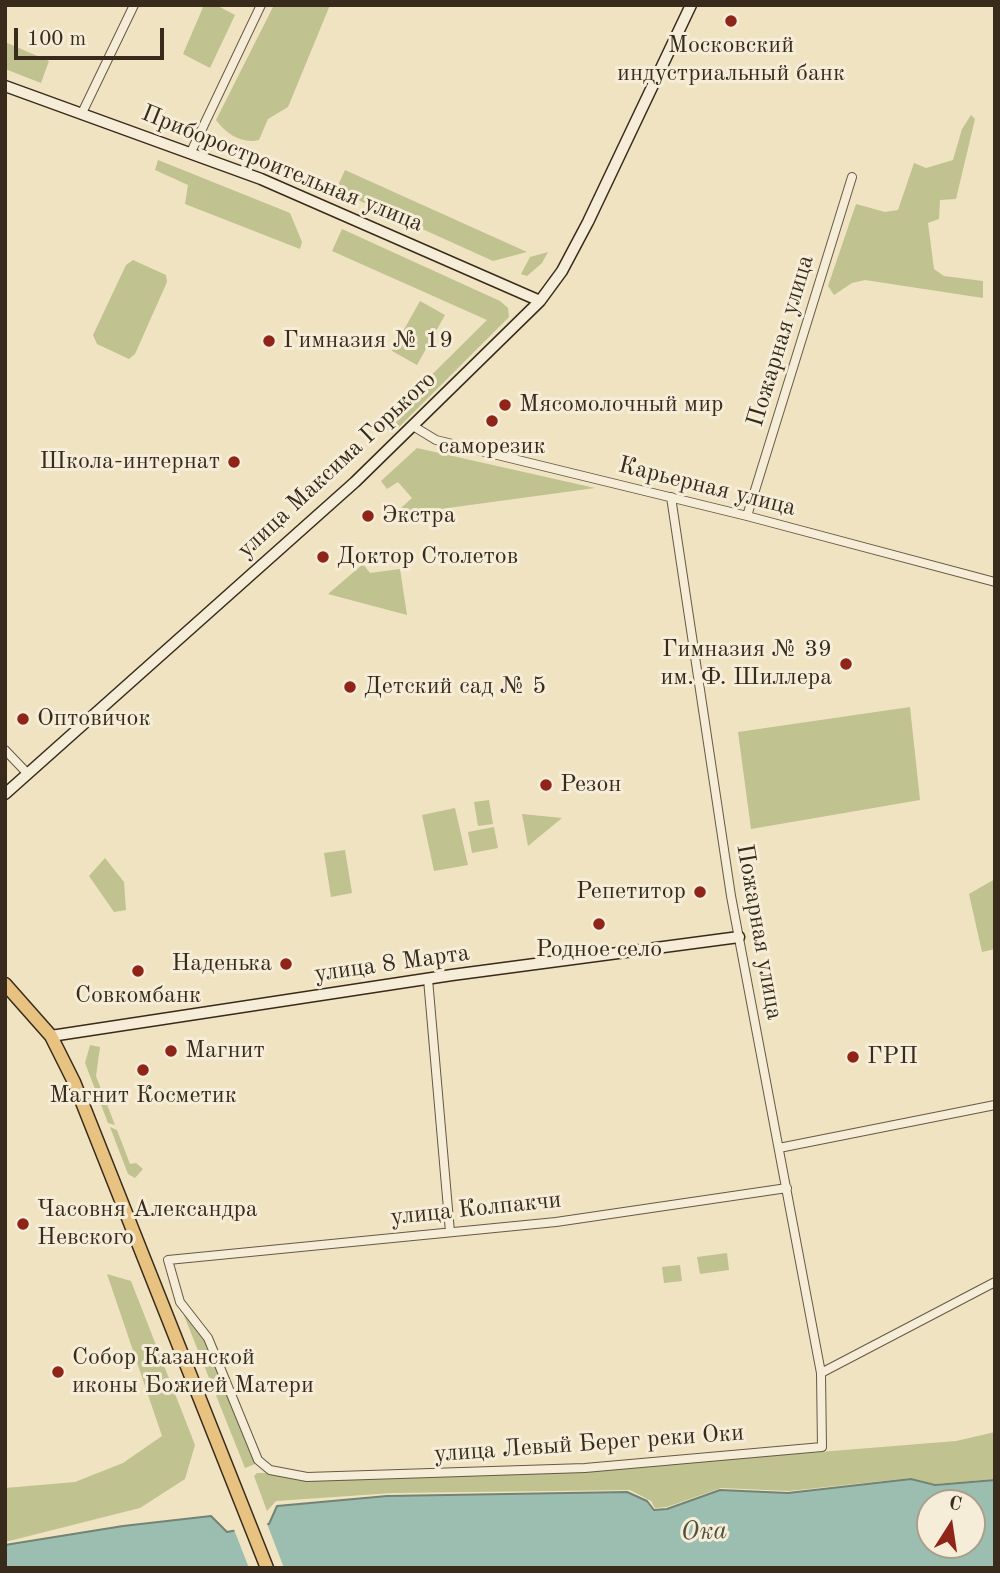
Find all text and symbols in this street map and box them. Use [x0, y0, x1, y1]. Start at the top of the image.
marker: Московский индустриальный банк [723, 13, 739, 29]
scale bar [18, 14, 168, 58]
text: 100 m [27, 29, 86, 50]
place label: Московский индустриальный банк [617, 32, 845, 88]
street label: Приборостроительная улица [137, 99, 427, 239]
street label: Пожарная улица [741, 252, 821, 430]
place label: Гимназия № 19 [283, 327, 453, 355]
marker: Гимназия № 19 [261, 333, 277, 349]
street label: улица Максима Горького [232, 365, 442, 565]
place label: Мясомолочный мир [519, 391, 723, 419]
marker: Мясомолочный мир [497, 397, 513, 413]
marker: саморезик [484, 413, 500, 429]
place label: саморезик [439, 433, 545, 461]
place label: Школа-интернат [40, 448, 220, 476]
street label: Карьерная улица [615, 451, 799, 523]
marker: Школа-интернат [226, 454, 242, 470]
place label: Экстра [382, 502, 455, 530]
marker: Экстра [360, 508, 376, 524]
place label: Доктор Столетов [337, 543, 518, 571]
marker: Доктор Столетов [315, 549, 331, 565]
place label: Гимназия № 39 им. Ф. Шиллера [660, 636, 832, 692]
marker: Гимназия № 39 им. Ф. Шиллера [838, 656, 854, 672]
place label: Детский сад № 5 [364, 673, 546, 701]
marker: Детский сад № 5 [342, 679, 358, 695]
place label: Оптовичок [37, 705, 151, 733]
marker: Оптовичок [15, 711, 31, 727]
place label: Резон [560, 771, 621, 799]
marker: Резон [538, 777, 554, 793]
street label: Пожарная улица [729, 842, 789, 1022]
place label: Репетитор [576, 878, 686, 906]
marker: Репетитор [692, 884, 708, 900]
marker: Родное село [591, 916, 607, 932]
place label: Родное село [536, 936, 662, 964]
street label: улица 8 Марта [313, 939, 471, 989]
place label: Наденька [171, 950, 272, 978]
marker: Наденька [278, 956, 294, 972]
marker: Совкомбанк [130, 963, 146, 979]
place label: Совкомбанк [75, 982, 201, 1010]
place label: Магнит [185, 1037, 265, 1065]
marker: Магнит [163, 1043, 179, 1059]
place label: ГРП [867, 1043, 918, 1071]
marker: ГРП [845, 1049, 861, 1065]
marker: Магнит Косметик [135, 1062, 151, 1078]
place label: Магнит Косметик [49, 1082, 237, 1110]
street label: улица Колпакчи [389, 1186, 563, 1232]
place label: Часовня Александра Невского [37, 1196, 258, 1252]
marker: Часовня Александра Невского [15, 1216, 31, 1232]
place label: Собор Казанской иконы Божией Матери [72, 1344, 314, 1400]
marker: Собор Казанской иконы Божией Матери [50, 1364, 66, 1380]
street label: улица Левый Берег реки Оки [433, 1419, 745, 1469]
north arrow [916, 1489, 986, 1559]
text: С [947, 1494, 963, 1516]
water label: Ока [680, 1516, 728, 1548]

